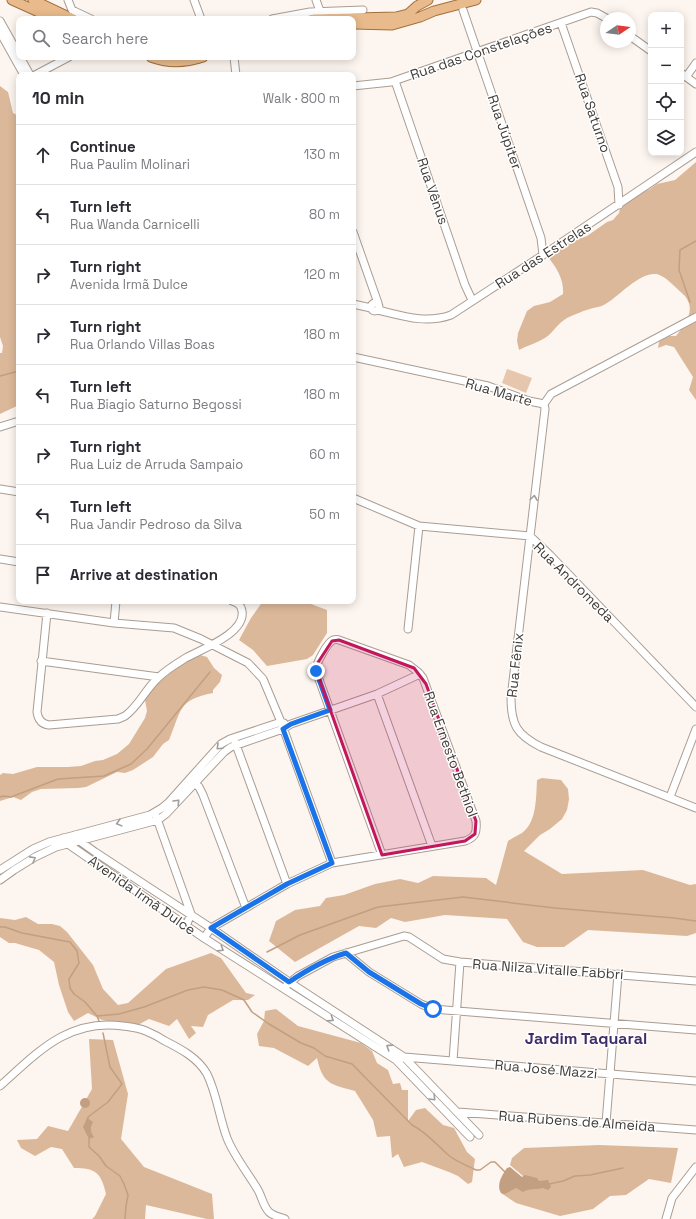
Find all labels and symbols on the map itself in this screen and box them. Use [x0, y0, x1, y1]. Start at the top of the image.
north arrow [600, 12, 636, 48]
street label: Rua das Constelações [408, 18, 554, 84]
street label: Rua Saturno [571, 71, 615, 155]
street label: Rua Júpiter [484, 92, 526, 172]
street label: Rua Vênus [413, 155, 453, 227]
street label: Rua das Estrelas [492, 217, 594, 293]
street label: Rua Marte [463, 374, 535, 410]
one-way arrow [530, 495, 539, 501]
street label: Rua Andromeda [530, 538, 618, 626]
street label: Rua Fênix [503, 632, 527, 698]
route end [307, 662, 325, 680]
street label: Rua Ernesto Bethiol [420, 689, 482, 819]
one-way arrow [216, 742, 224, 749]
one-way arrow [172, 800, 179, 807]
one-way arrow [116, 818, 123, 827]
street label: Avenida Irmã Dulce [85, 851, 199, 939]
one-way arrow [28, 856, 36, 863]
one-way arrow [217, 944, 224, 951]
street label: Rua Nilza Vitalle Fabbri [472, 955, 624, 983]
route start [424, 1000, 442, 1018]
one-way arrow [327, 1014, 334, 1021]
district label: Jardim Taquaral [525, 1028, 647, 1049]
one-way arrow [386, 1044, 393, 1052]
street label: Rua José Mazzi [494, 1056, 598, 1082]
one-way arrow [428, 1093, 435, 1101]
street label: Rua Rubens de Almeida [498, 1107, 656, 1135]

